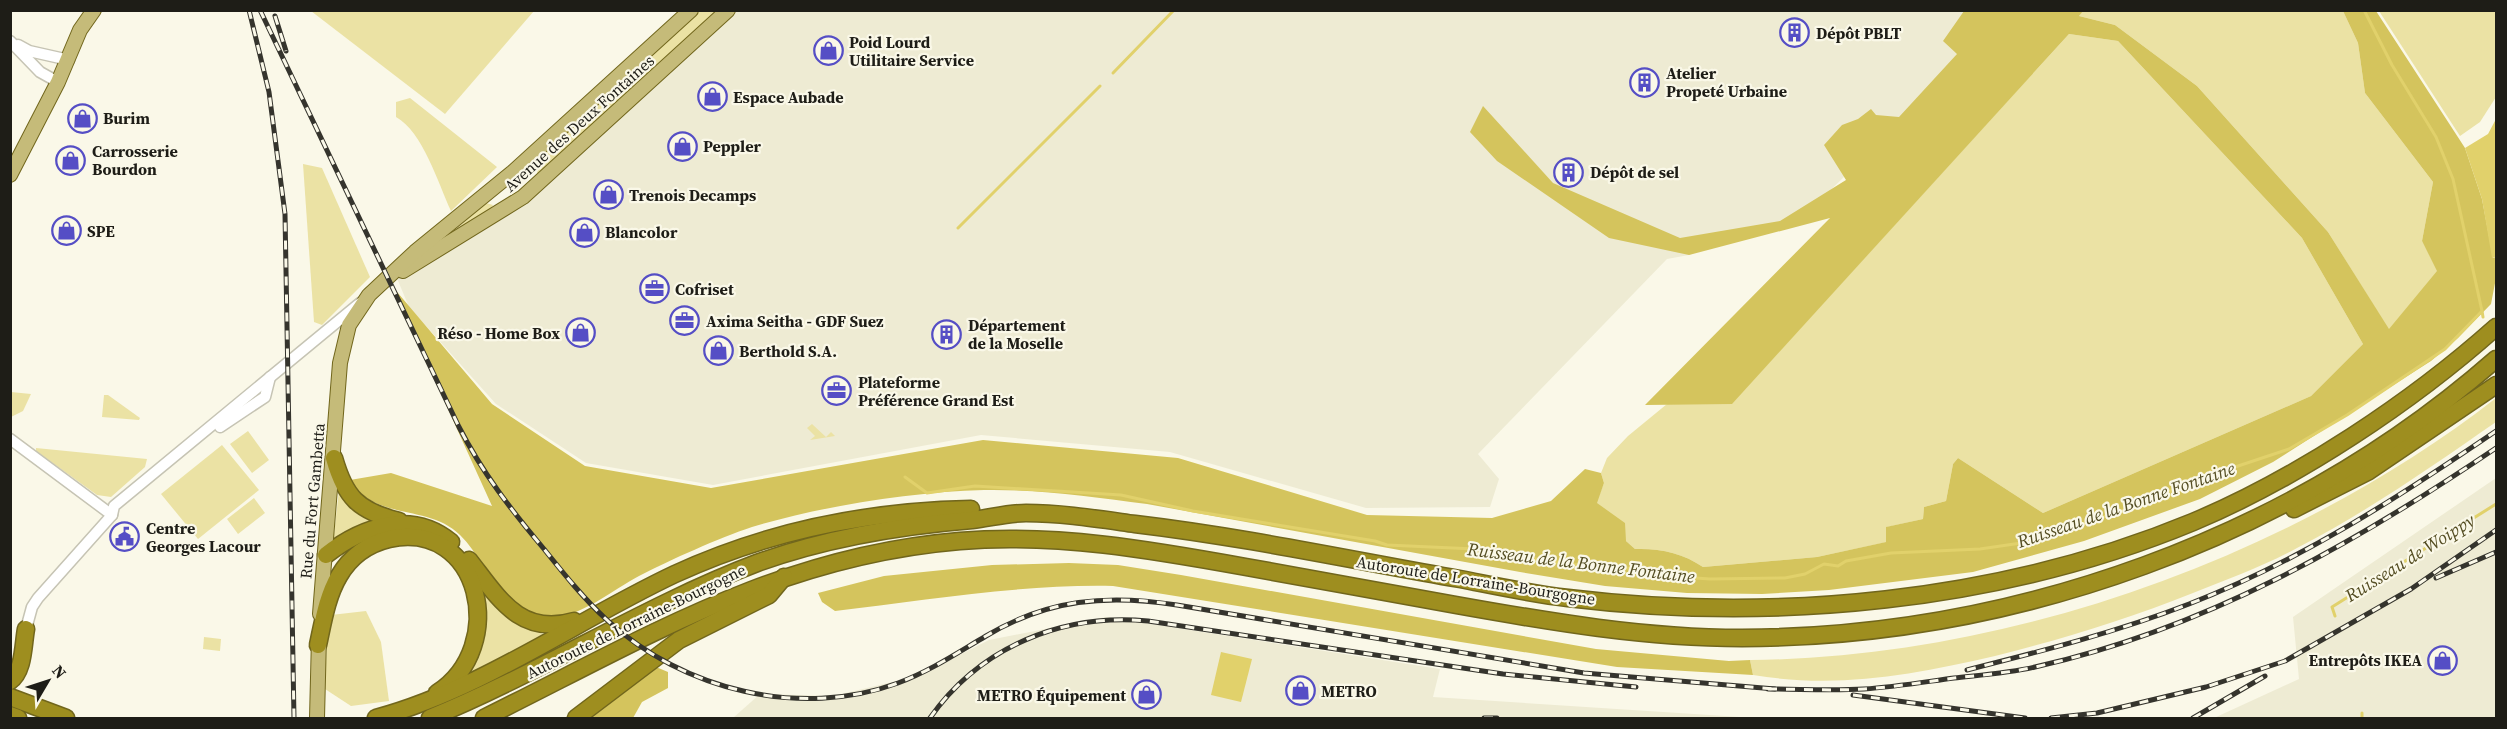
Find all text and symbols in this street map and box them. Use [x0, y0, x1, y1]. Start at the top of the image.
building icon: Dépôt PBLT [1779, 17, 1811, 49]
place label: Dépôt PBLT [1816, 22, 1901, 44]
place label: Poid Lourd Utilitaire Service [849, 31, 974, 71]
shop icon: Poid Lourd Utilitaire Service [812, 35, 844, 67]
street label: Avenue des Deux Fontaines [499, 50, 659, 196]
place label: Atelier Propeté Urbaine [1666, 62, 1787, 102]
building icon: Atelier Propeté Urbaine [1629, 66, 1661, 98]
shop icon: Espace Aubade [696, 81, 728, 113]
place label: Espace Aubade [733, 86, 844, 108]
shop icon: Burim [66, 102, 98, 134]
place label: Burim [103, 107, 150, 129]
shop icon: Peppler [666, 130, 698, 162]
place label: Peppler [703, 135, 761, 157]
place label: Carrosserie Bourdon [92, 140, 178, 180]
shop icon: Carrosserie Bourdon [55, 144, 87, 176]
building icon: Dépôt de sel [1553, 156, 1585, 188]
place label: Dépôt de sel [1590, 161, 1679, 183]
shop icon: Trenois Decamps [592, 179, 624, 211]
place label: Trenois Decamps [629, 184, 756, 206]
shop icon: SPE [50, 215, 82, 247]
shop icon: Blancolor [568, 216, 600, 248]
place label: SPE [87, 220, 115, 242]
place label: Blancolor [605, 221, 678, 243]
office icon: Cofriset [638, 273, 670, 305]
place label: Cofriset [675, 278, 734, 300]
office icon: Axima Seitha - GDF Suez [669, 305, 701, 337]
place label: Axima Seitha - GDF Suez [706, 310, 884, 332]
place label: Département de la Moselle [968, 314, 1066, 354]
shop icon: Réso - Home Box [565, 317, 597, 349]
building icon: Département de la Moselle [931, 318, 963, 350]
place label: Réso - Home Box [437, 322, 560, 344]
shop icon: Berthold S.A. [702, 335, 734, 367]
place label: Berthold S.A. [739, 340, 837, 362]
place label: Plateforme Préférence Grand Est [858, 371, 1014, 411]
office icon: Plateforme Préférence Grand Est [821, 375, 853, 407]
street label: Rue du Fort Gambetta [294, 421, 330, 580]
water label: Ruisseau de la Bonne Fontaine [2013, 455, 2239, 554]
water label: Ruisseau de Woippy [2339, 507, 2480, 608]
place label: Centre Georges Lacour [146, 517, 261, 557]
public building icon: Centre Georges Lacour [109, 521, 141, 553]
water label: Ruisseau de la Bonne Fontaine [1465, 536, 1697, 589]
street label: Autoroute de Lorraine-Bourgogne [1355, 550, 1597, 610]
street label: Autoroute de Lorraine-Bourgogne [523, 558, 749, 684]
shop icon: Entrepôts IKEA [2427, 644, 2459, 676]
place label: Entrepôts IKEA [2309, 649, 2422, 671]
north arrow [18, 651, 78, 711]
text: N [47, 660, 72, 683]
shop icon: METRO [1284, 675, 1316, 707]
shop icon: METRO Équipement [1131, 679, 1163, 711]
place label: METRO [1321, 680, 1377, 702]
place label: METRO Équipement [977, 684, 1126, 706]

